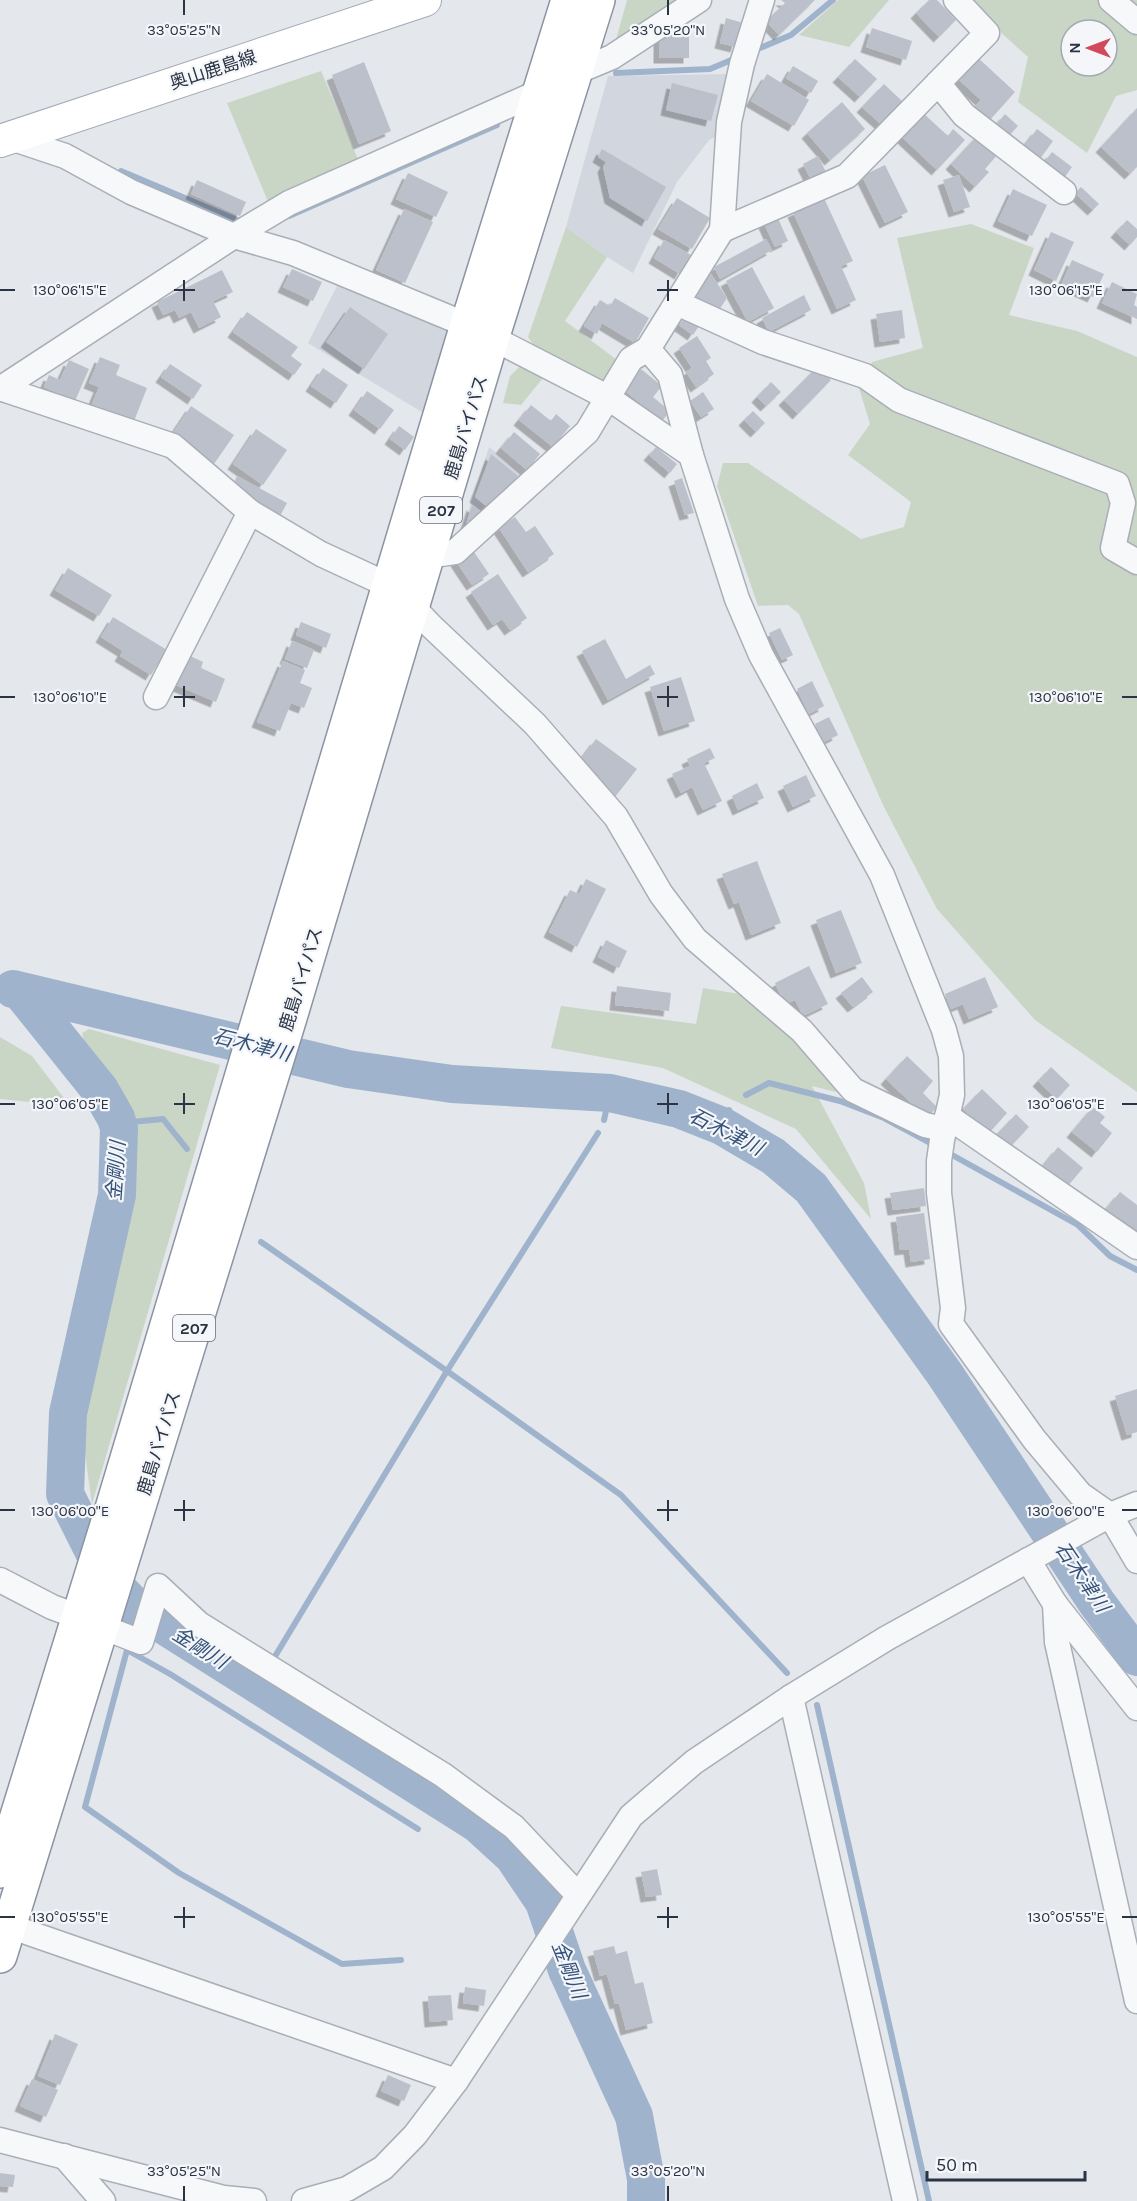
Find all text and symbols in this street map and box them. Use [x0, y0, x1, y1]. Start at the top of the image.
north arrow [1059, 18, 1119, 78]
text: 33°05'25"N [147, 21, 221, 39]
text: 33°05'20"N [631, 21, 705, 39]
text: N [1065, 42, 1084, 54]
street label: 奥山鹿島線 [167, 46, 259, 94]
text: 130°06'15"E [33, 281, 107, 299]
text: 130°06'15"E [1029, 281, 1103, 299]
street label: 鹿島バイパス [440, 372, 492, 482]
road number: 207 [420, 497, 462, 523]
text: 130°06'10"E [33, 688, 107, 706]
text: 130°06'10"E [1029, 688, 1103, 706]
street label: 鹿島バイパス [275, 924, 327, 1034]
water label: 石木津川 [210, 1024, 296, 1066]
text: 130°06'05"E [31, 1095, 109, 1113]
text: 130°06'05"E [1027, 1095, 1105, 1113]
water label: 石木津川 [685, 1104, 769, 1161]
water label: 金剛川 [102, 1138, 130, 1202]
road number: 207 [173, 1315, 215, 1341]
street label: 鹿島バイパス [133, 1388, 185, 1498]
text: 130°06'00"E [31, 1502, 109, 1520]
text: 130°06'00"E [1027, 1502, 1105, 1520]
water label: 石木津川 [1050, 1537, 1115, 1618]
water label: 金剛川 [168, 1622, 233, 1675]
text: 130°05'55"E [31, 1908, 109, 1926]
text: 130°05'55"E [1027, 1908, 1105, 1926]
water label: 金剛川 [547, 1938, 592, 2004]
scale bar [927, 2144, 1084, 2182]
text: 50 m [936, 2154, 978, 2176]
text: 33°05'25"N [147, 2162, 221, 2180]
text: 33°05'20"N [631, 2162, 705, 2180]

